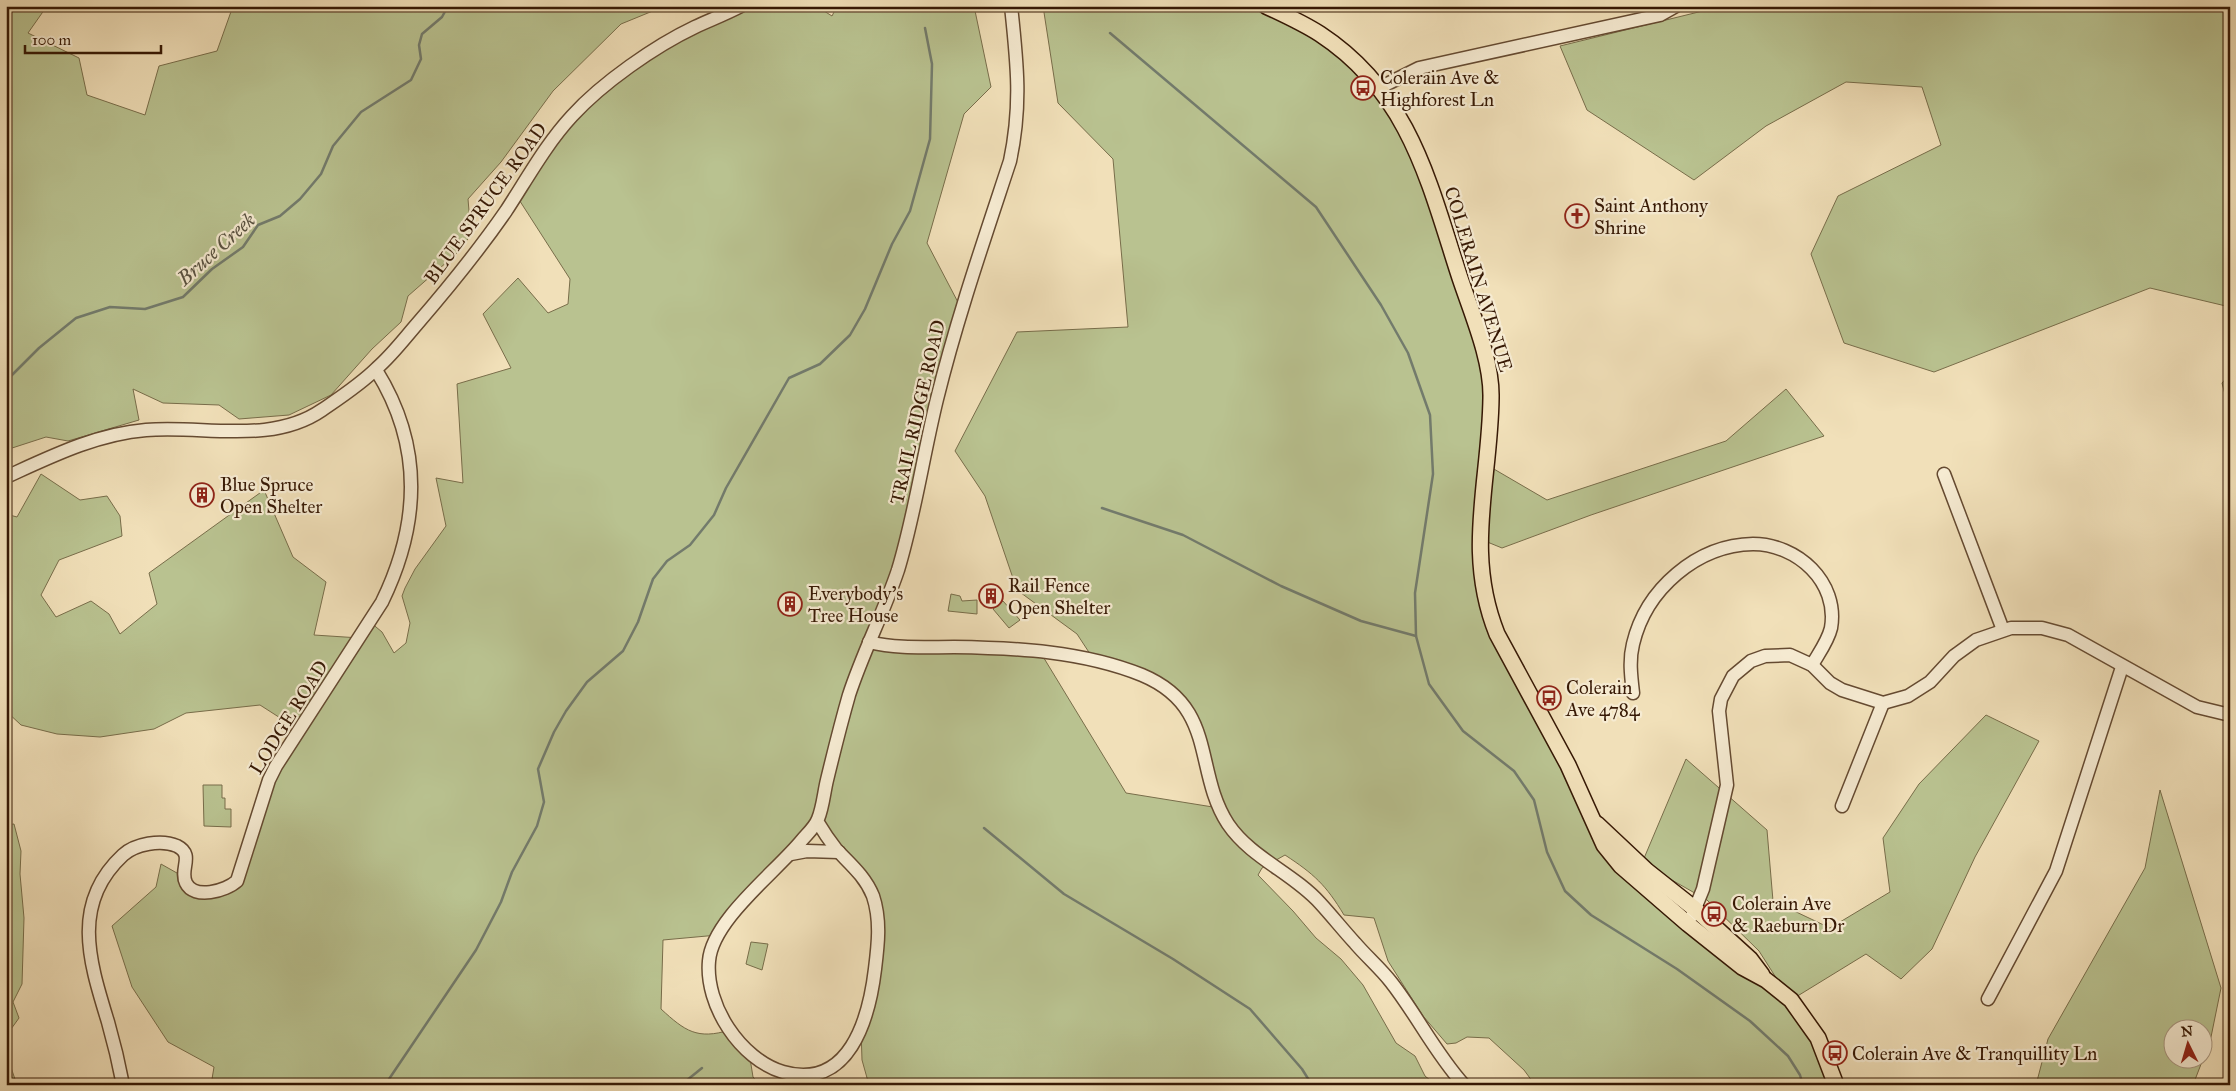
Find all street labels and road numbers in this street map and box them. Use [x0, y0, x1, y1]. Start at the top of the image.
street label: BLUE SPRUCE ROAD [419, 118, 552, 288]
street label: COLERAIN AVENUE [1439, 184, 1518, 375]
street label: TRAIL RIDGE ROAD [885, 318, 950, 507]
street label: LODGE ROAD [244, 656, 333, 778]

